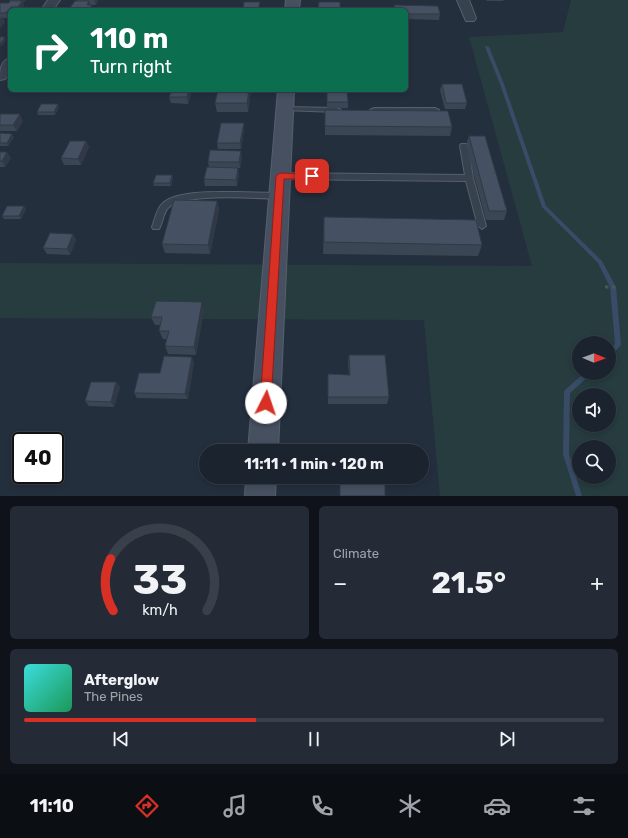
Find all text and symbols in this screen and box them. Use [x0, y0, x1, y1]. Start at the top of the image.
text: 110 m [90, 22, 168, 55]
icon: right [24, 24, 76, 76]
text: Turn right [90, 56, 172, 78]
pin [295, 159, 329, 193]
icon: arrive [301, 165, 323, 187]
north arrow [572, 336, 616, 380]
map controls [572, 336, 616, 484]
position arrow [245, 382, 287, 424]
button: sound [572, 388, 616, 432]
speed limit sign: 40 [12, 432, 64, 484]
button: search [572, 440, 616, 484]
text: 11:11 · 1 min · 120 m [244, 455, 384, 473]
text: Climate [333, 546, 379, 561]
text: 33 [132, 554, 187, 603]
text: 21.5° [431, 565, 506, 601]
text: − [333, 570, 347, 597]
text: + [590, 570, 604, 597]
text: km/h [142, 601, 177, 618]
text: Afterglow [84, 671, 159, 689]
text: The Pines [84, 689, 143, 704]
icon: previous [110, 728, 132, 750]
icon: pause [303, 728, 325, 750]
icon: next [496, 728, 518, 750]
icon: directions [133, 792, 161, 820]
icon: music [221, 792, 249, 820]
icon: phone [308, 792, 336, 820]
icon: climate [396, 792, 424, 820]
icon: car [483, 792, 511, 820]
icon: filters [570, 792, 598, 820]
text: 11:10 [30, 795, 74, 817]

